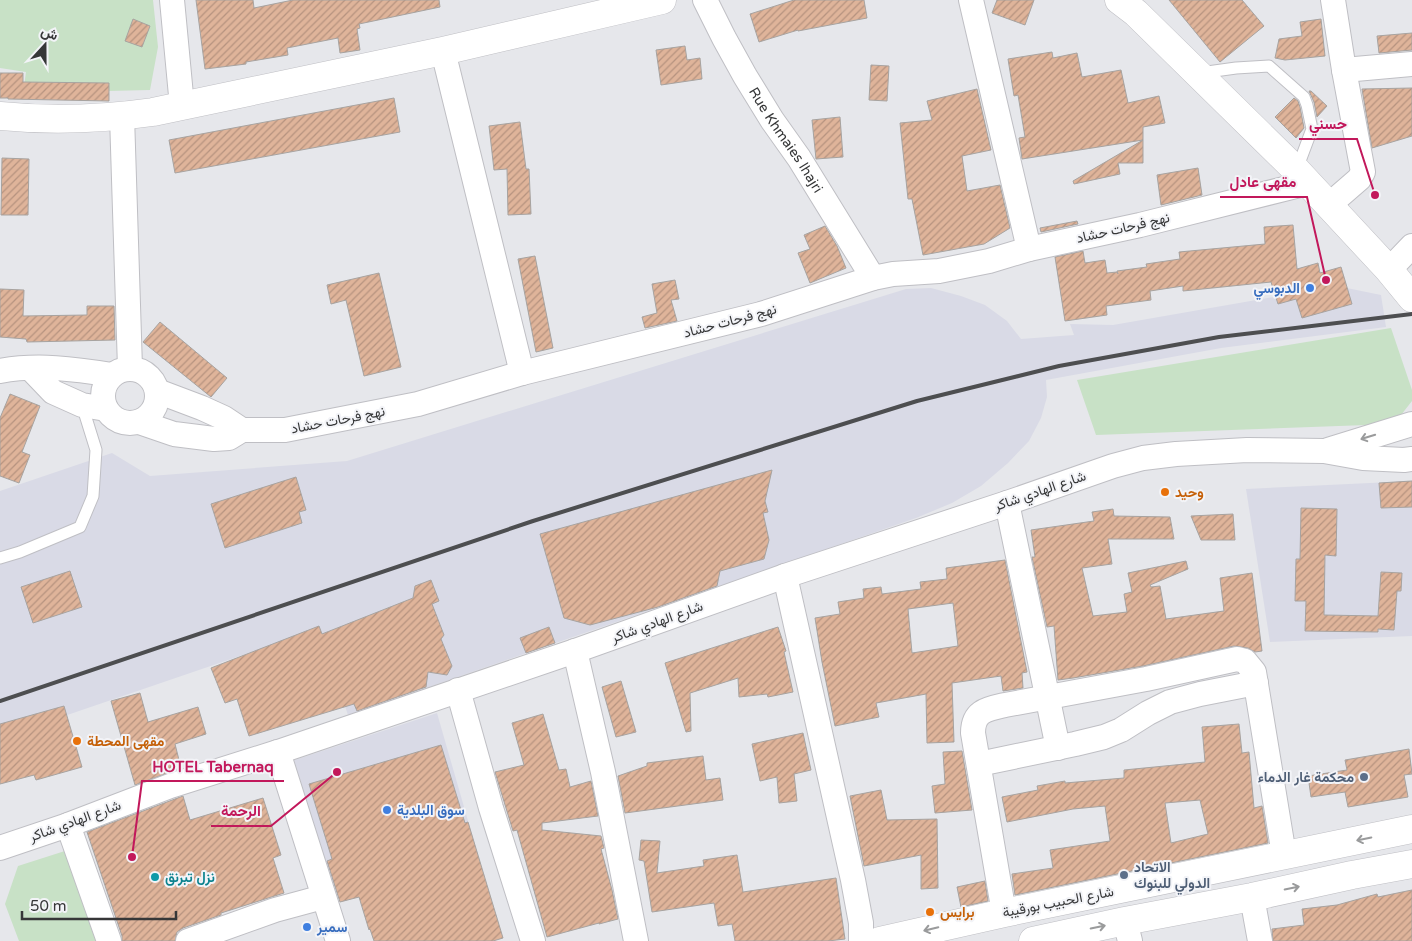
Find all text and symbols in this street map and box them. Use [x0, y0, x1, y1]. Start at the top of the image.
north arrow [20, 20, 70, 70]
text: ش [39, 22, 61, 44]
street label: Rue Khmaies lhajri [745, 84, 827, 196]
callout: حسني [1299, 109, 1357, 139]
text: حسني [1309, 115, 1347, 137]
callout: مقهى عادل [1220, 167, 1307, 197]
text: مقهى عادل [1230, 173, 1296, 191]
street label: نهج فرحات حشاد [1075, 209, 1172, 249]
place label: الدبوسي [1254, 280, 1300, 300]
marker: الدبوسي [1304, 282, 1316, 294]
street label: نهج فرحات حشاد [682, 300, 779, 343]
street label: نهج فرحات حشاد [290, 403, 387, 439]
one-way arrow [1360, 433, 1376, 443]
street label: شارع الهادي شاكر [991, 467, 1089, 518]
place label: وحيد [1175, 484, 1204, 501]
marker: وحيد [1159, 486, 1171, 498]
street label: شارع الهادي شاكر [608, 598, 706, 650]
place label: مقهى المحطة [87, 733, 165, 750]
marker: مقهى المحطة [71, 735, 83, 747]
callout: HOTEL Tabernaq [142, 751, 284, 781]
text: HOTEL Tabernaq [152, 758, 274, 777]
place label: محكمة غار الدماء [1258, 769, 1354, 786]
marker: محكمة غار الدماء [1358, 771, 1370, 783]
callout: الرحمة [211, 796, 271, 826]
street label: شارع الهادي شاكر [26, 797, 124, 849]
text: الرحمة [221, 802, 261, 820]
place label: سوق البلدية [397, 802, 465, 819]
marker: سوق البلدية [381, 804, 393, 816]
one-way arrow [1357, 835, 1373, 845]
place label: الاتحاد الدولي للبنوك [1134, 859, 1210, 895]
place label: نزل تبرنق [165, 869, 215, 886]
marker: الاتحاد الدولي للبنوك [1118, 869, 1130, 881]
marker: نزل تبرنق [149, 871, 161, 883]
street label: شارع الحبيب بورقيبة [1001, 883, 1115, 923]
one-way arrow [1283, 883, 1299, 892]
scale bar [22, 888, 176, 920]
text: 50 m [30, 897, 67, 915]
place label: برايس [940, 904, 974, 921]
marker: برايس [924, 906, 936, 918]
place label: سمير [316, 919, 347, 936]
marker: سمير [301, 921, 313, 933]
one-way arrow [1090, 922, 1106, 931]
one-way arrow [924, 925, 940, 935]

